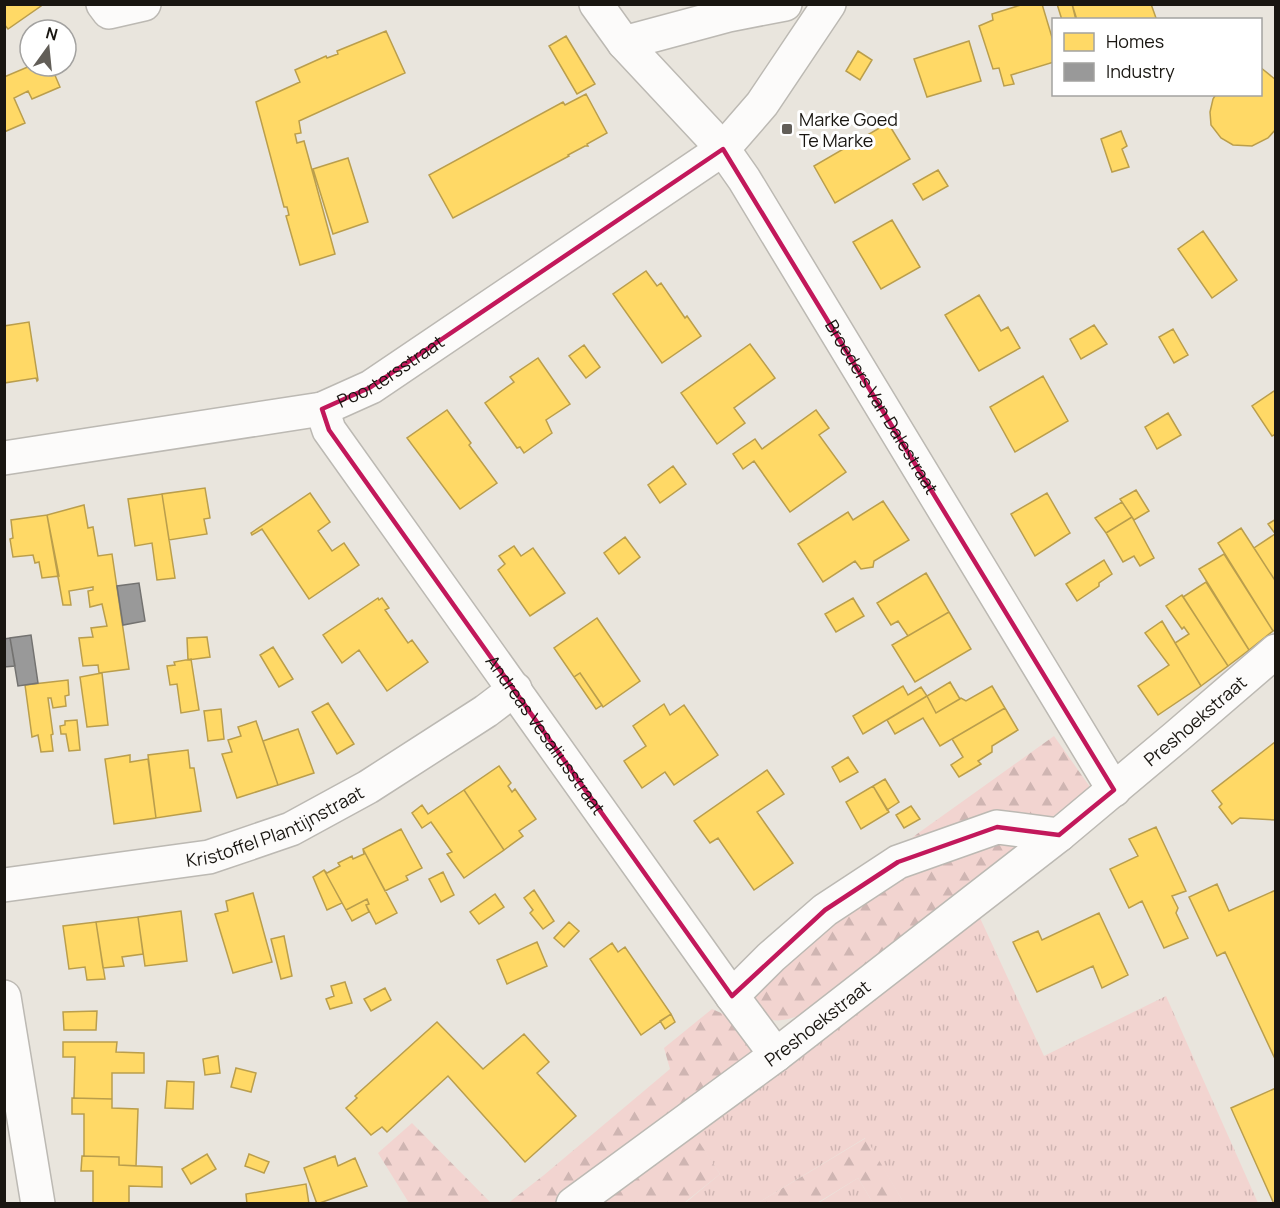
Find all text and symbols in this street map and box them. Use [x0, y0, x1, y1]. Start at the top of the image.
north arrow [18, 18, 78, 78]
legend [1052, 18, 1262, 96]
text: N [43, 21, 60, 46]
text: Homes [1106, 29, 1164, 53]
text: Industry [1106, 59, 1175, 83]
place label: Marke Goed Te Marke [799, 107, 898, 152]
marker: Marke Goed Te Marke [780, 122, 794, 136]
street label: Broeders Van Dalestraat [820, 315, 944, 499]
street label: Poortersstraat [333, 329, 448, 413]
street label: Andreas Vesaliusstraat [481, 650, 611, 819]
street label: Preshoekstraat [1139, 670, 1251, 771]
street label: Kristoffel Plantijnstraat [184, 780, 368, 872]
street label: Preshoekstraat [759, 974, 875, 1072]

